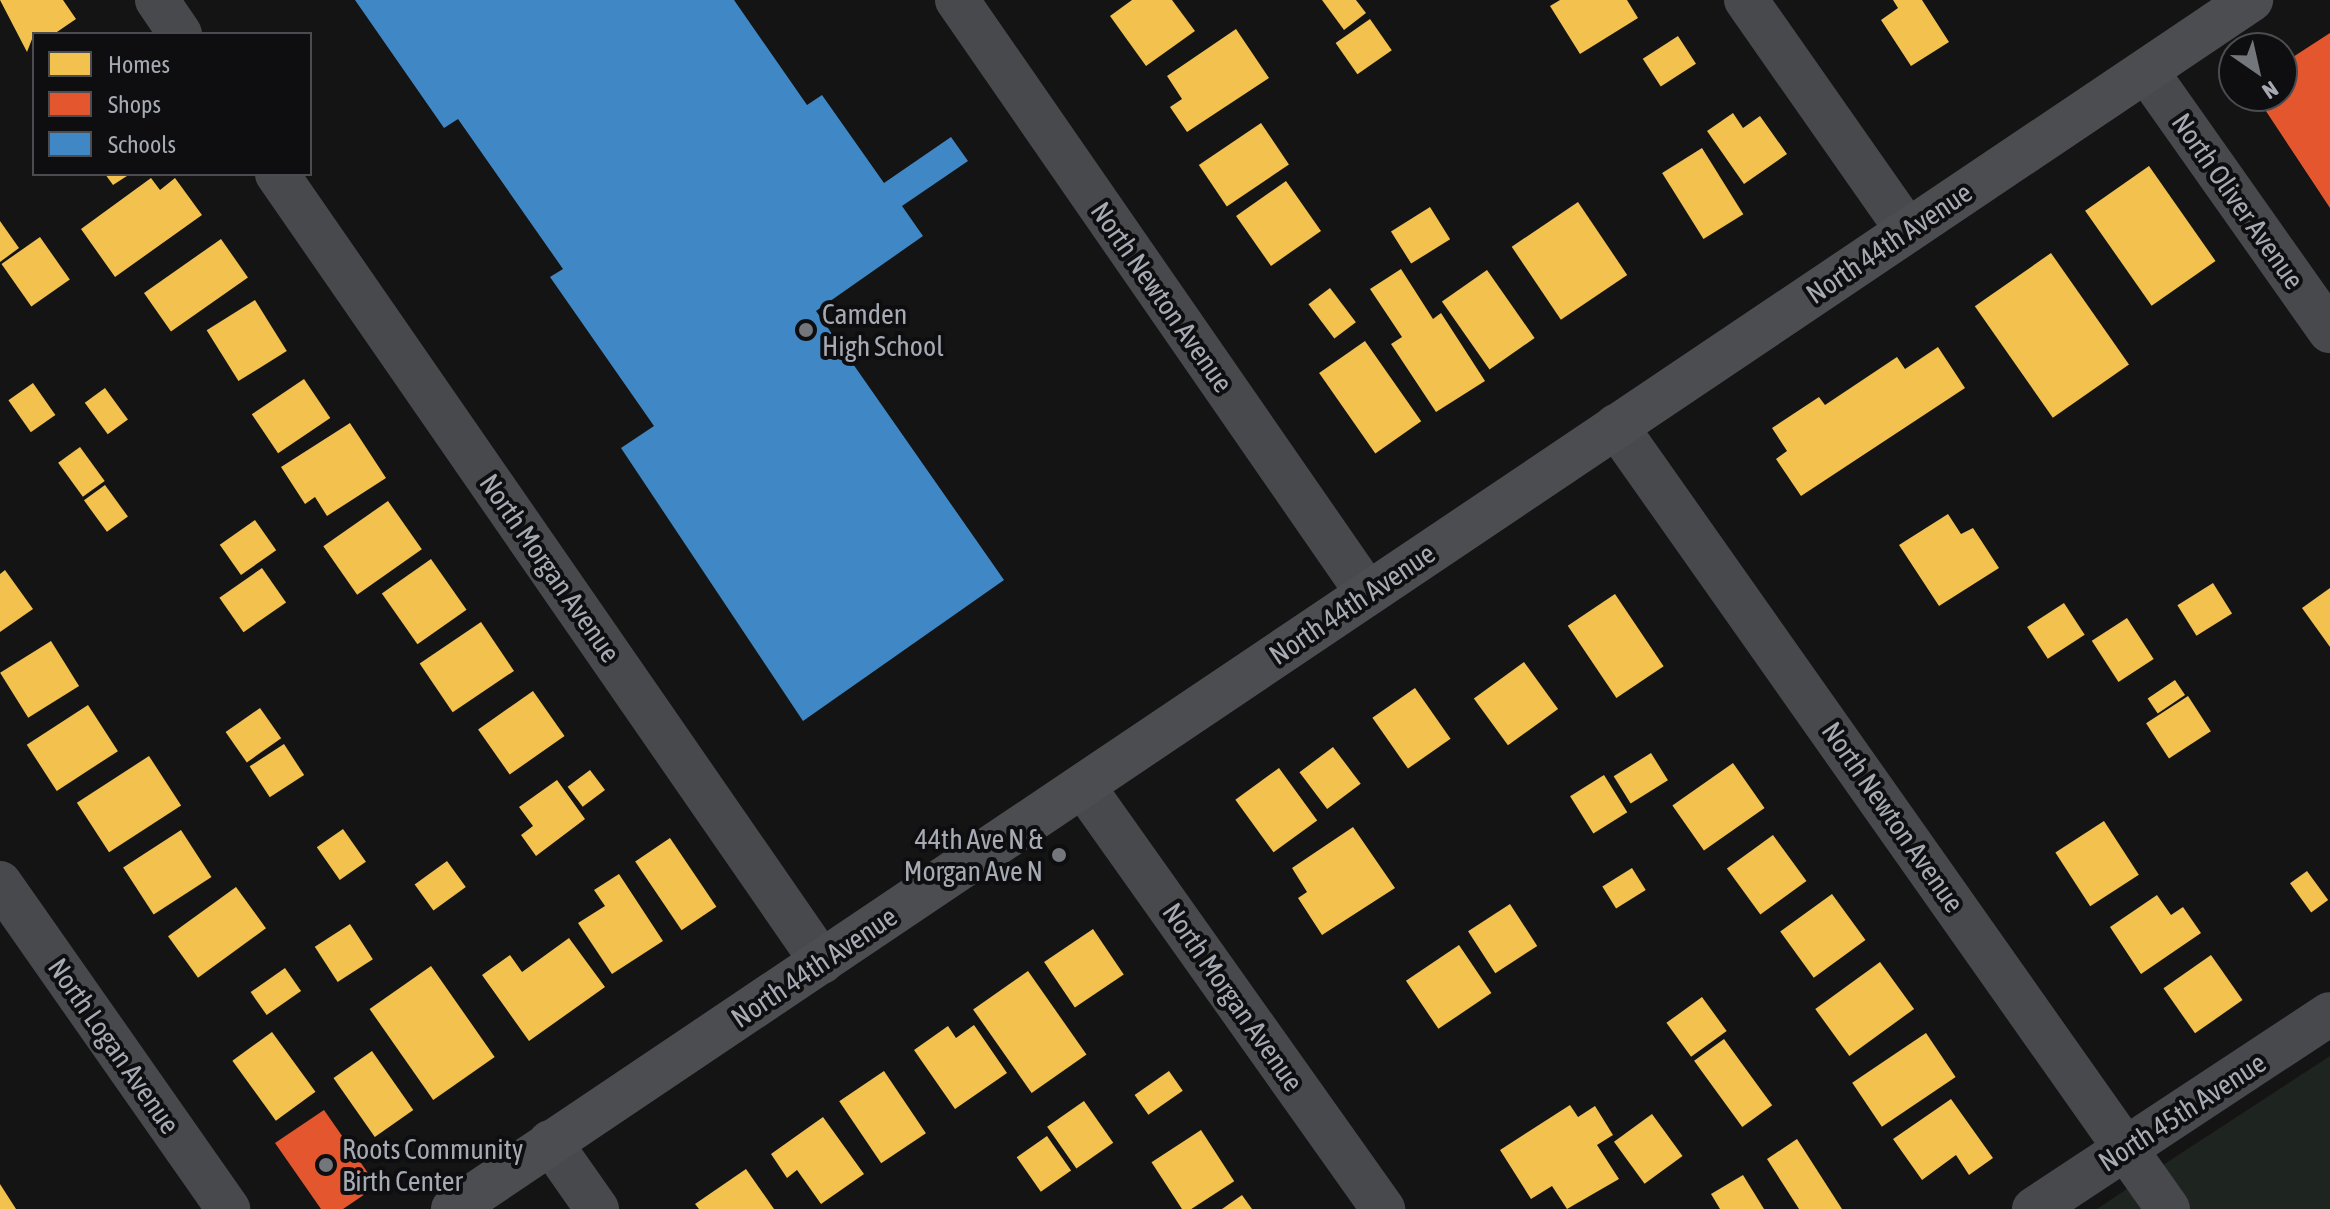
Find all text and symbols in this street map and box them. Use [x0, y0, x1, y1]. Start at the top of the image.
legend [32, 32, 312, 176]
north arrow [2218, 32, 2298, 112]
text: Homes [108, 51, 170, 78]
text: N [2258, 76, 2283, 105]
text: Shops [108, 91, 161, 118]
street label: North Oliver Avenue [2165, 107, 2311, 295]
text: Schools [108, 131, 176, 158]
street label: North 44th Avenue [1800, 175, 1978, 311]
street label: North Newton Avenue [1084, 195, 1240, 399]
place label: Camden High School [822, 297, 944, 363]
marker: Camden High School [797, 321, 815, 339]
street label: North Morgan Avenue [473, 467, 627, 669]
street label: North 44th Avenue [1263, 536, 1441, 672]
street label: North Newton Avenue [1815, 715, 1971, 919]
place label: 44th Ave N & Morgan Ave N [904, 822, 1043, 888]
marker: 44th Ave N & Morgan Ave N [1050, 846, 1068, 864]
street label: North Morgan Avenue [1156, 896, 1310, 1098]
street label: North 44th Avenue [725, 899, 903, 1035]
street label: North Logan Avenue [41, 952, 187, 1140]
street label: North 45th Avenue [2092, 1046, 2272, 1178]
place label: Roots Community Birth Center [342, 1132, 523, 1198]
marker: Roots Community Birth Center [317, 1156, 335, 1174]

